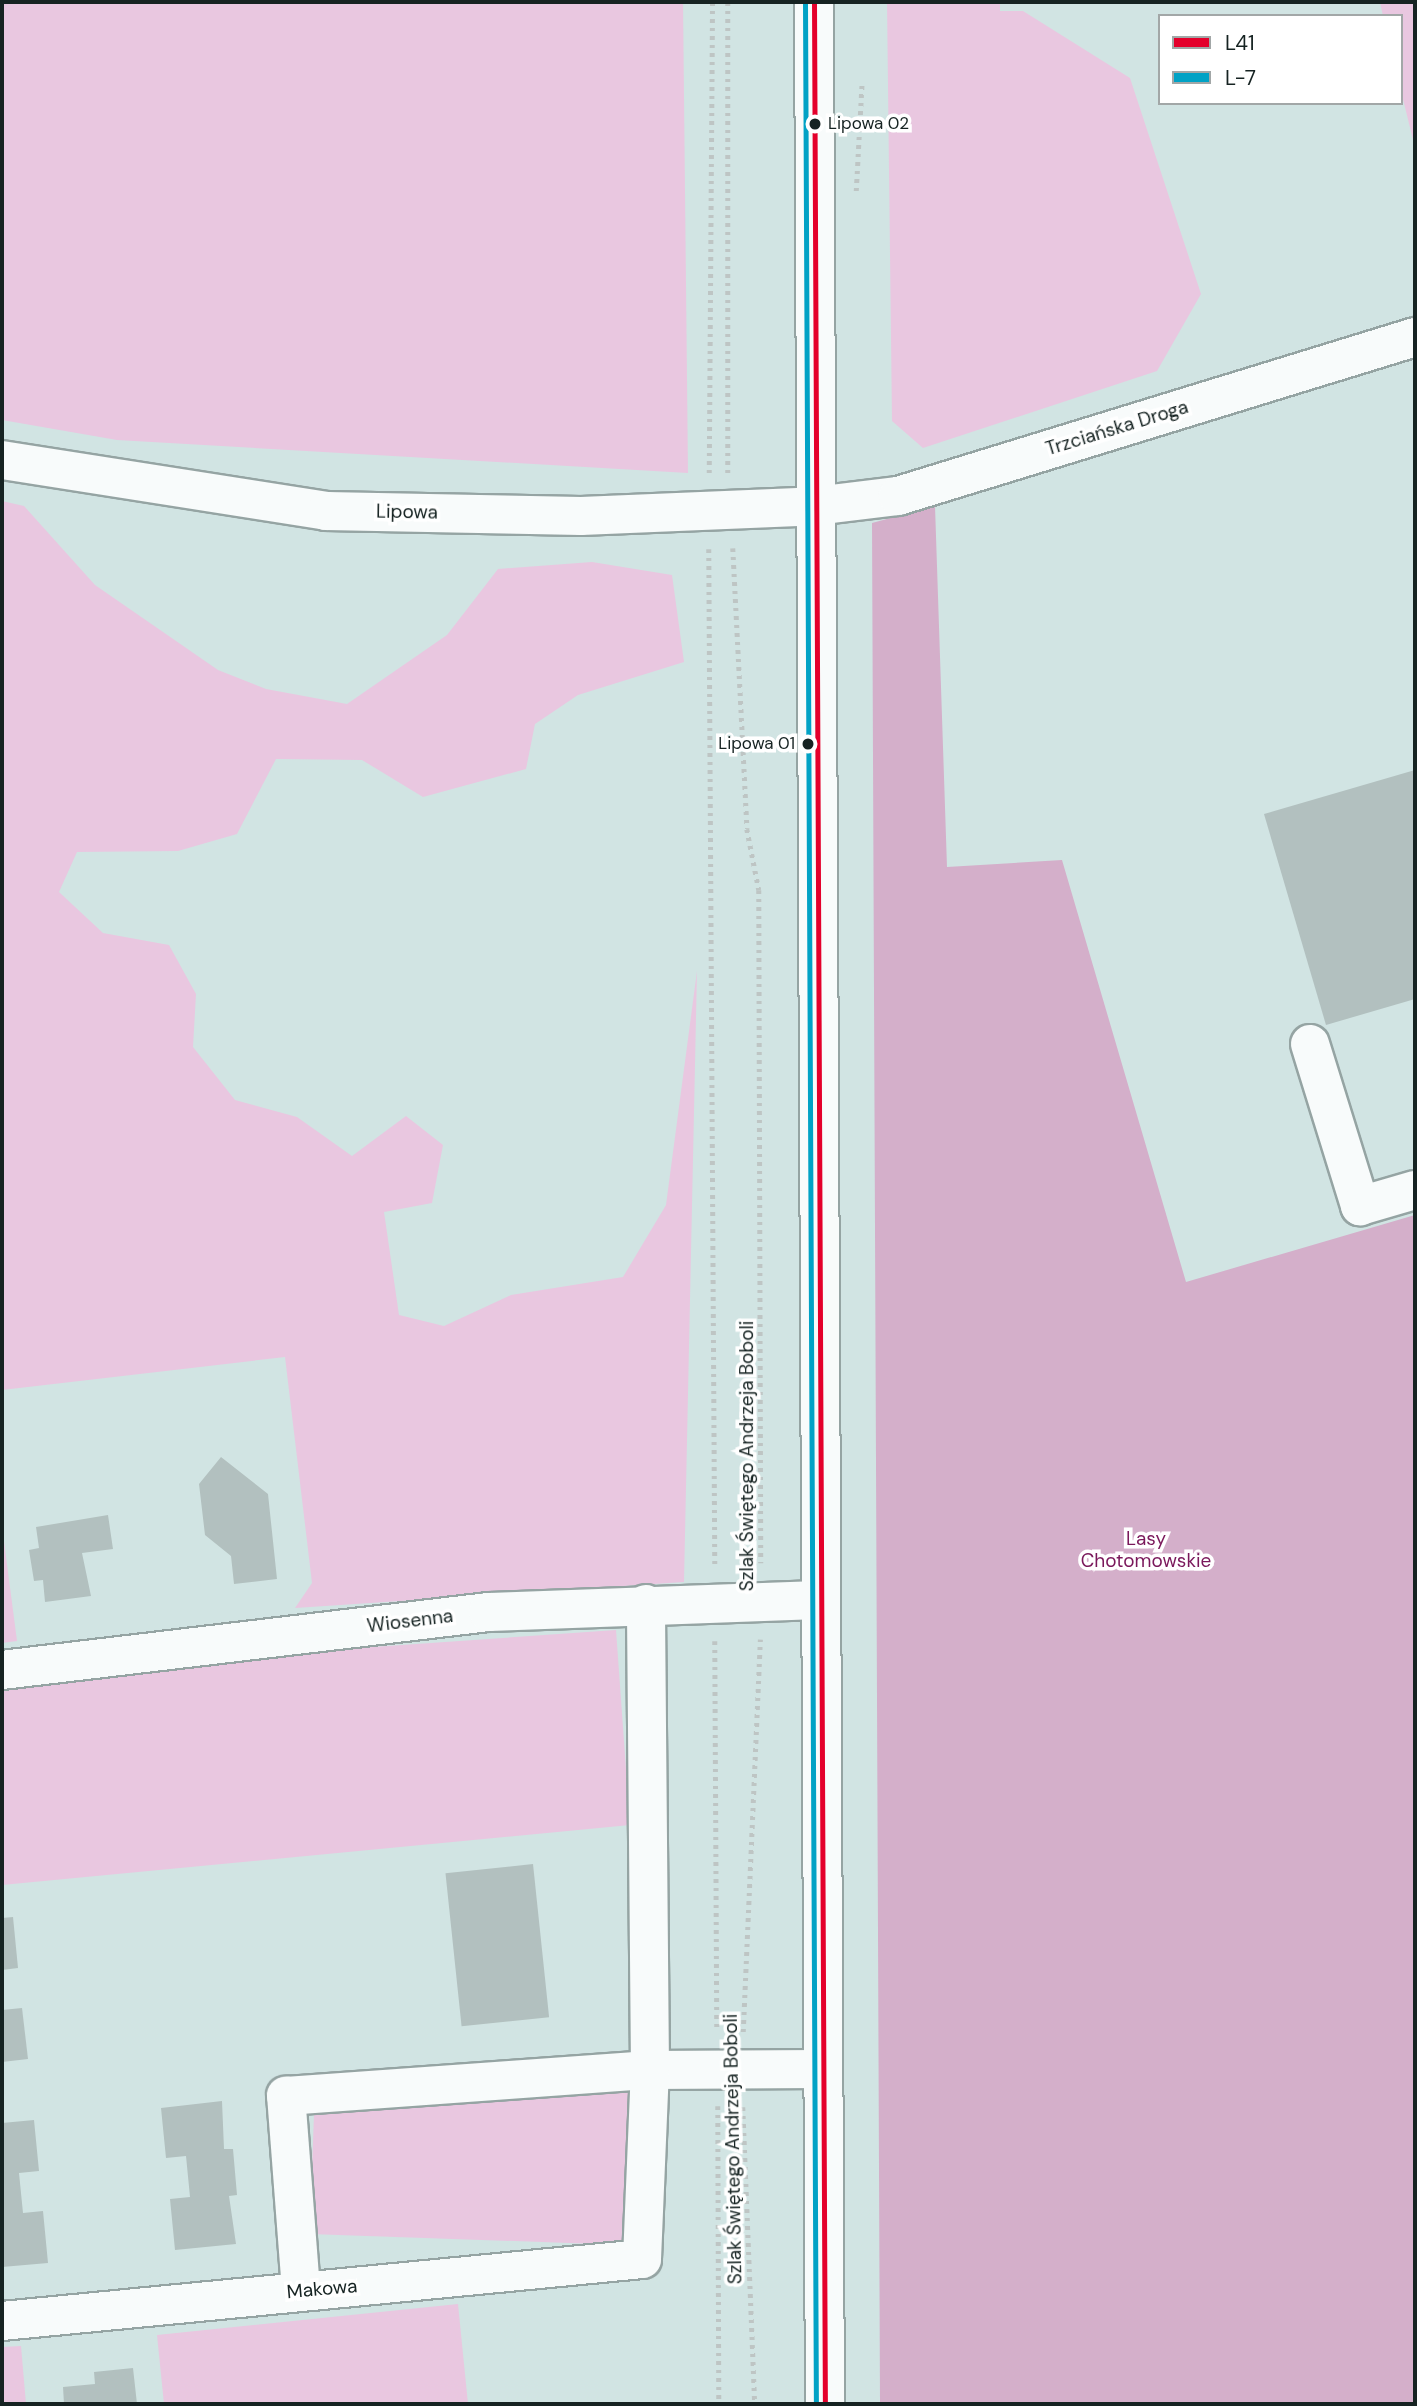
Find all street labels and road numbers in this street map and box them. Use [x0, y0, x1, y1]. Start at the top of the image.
street label: Trzciańska Droga [1043, 395, 1191, 461]
street label: Lipowa [376, 500, 438, 524]
street label: Szlak Świętego Andrzeja Boboli [736, 1321, 758, 1591]
street label: Wiosenna [366, 1604, 454, 1638]
street label: Szlak Świętego Andrzeja Boboli [719, 2014, 747, 2284]
street label: Makowa [286, 2275, 358, 2303]

